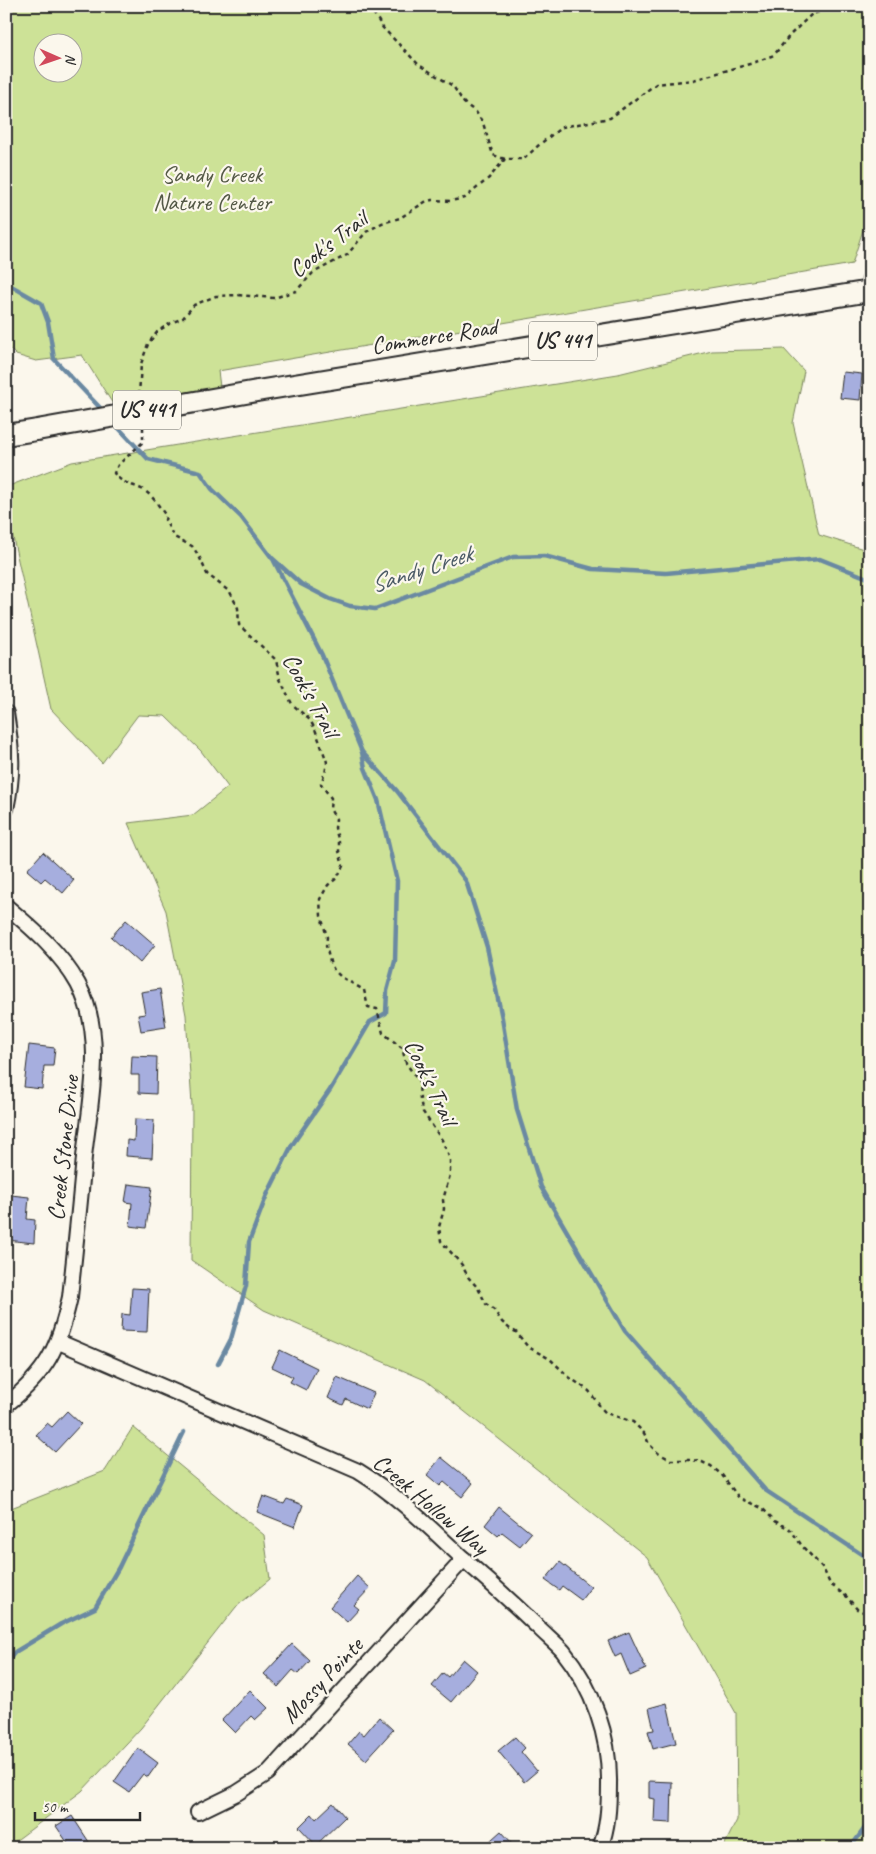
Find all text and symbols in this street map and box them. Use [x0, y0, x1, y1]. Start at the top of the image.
north arrow [32, 32, 82, 82]
text: N [62, 54, 79, 65]
park label: Sandy Creek Nature Center [153, 159, 273, 217]
street label: Cook's Trail [283, 202, 376, 284]
street label: Commerce Road [369, 311, 502, 361]
road number: US 441 [529, 322, 597, 361]
road number: US 441 [113, 390, 181, 430]
water label: Sandy Creek [366, 536, 480, 600]
street label: Cook's Trail [276, 648, 348, 746]
street label: Cook's Trail [398, 1034, 466, 1133]
street label: Creek Stone Drive [40, 1072, 86, 1222]
street label: Creek Hollow Way [367, 1447, 496, 1562]
street label: Mossy Pointe [275, 1629, 371, 1729]
scale bar [35, 1789, 140, 1821]
text: 50 m [42, 1798, 69, 1817]

